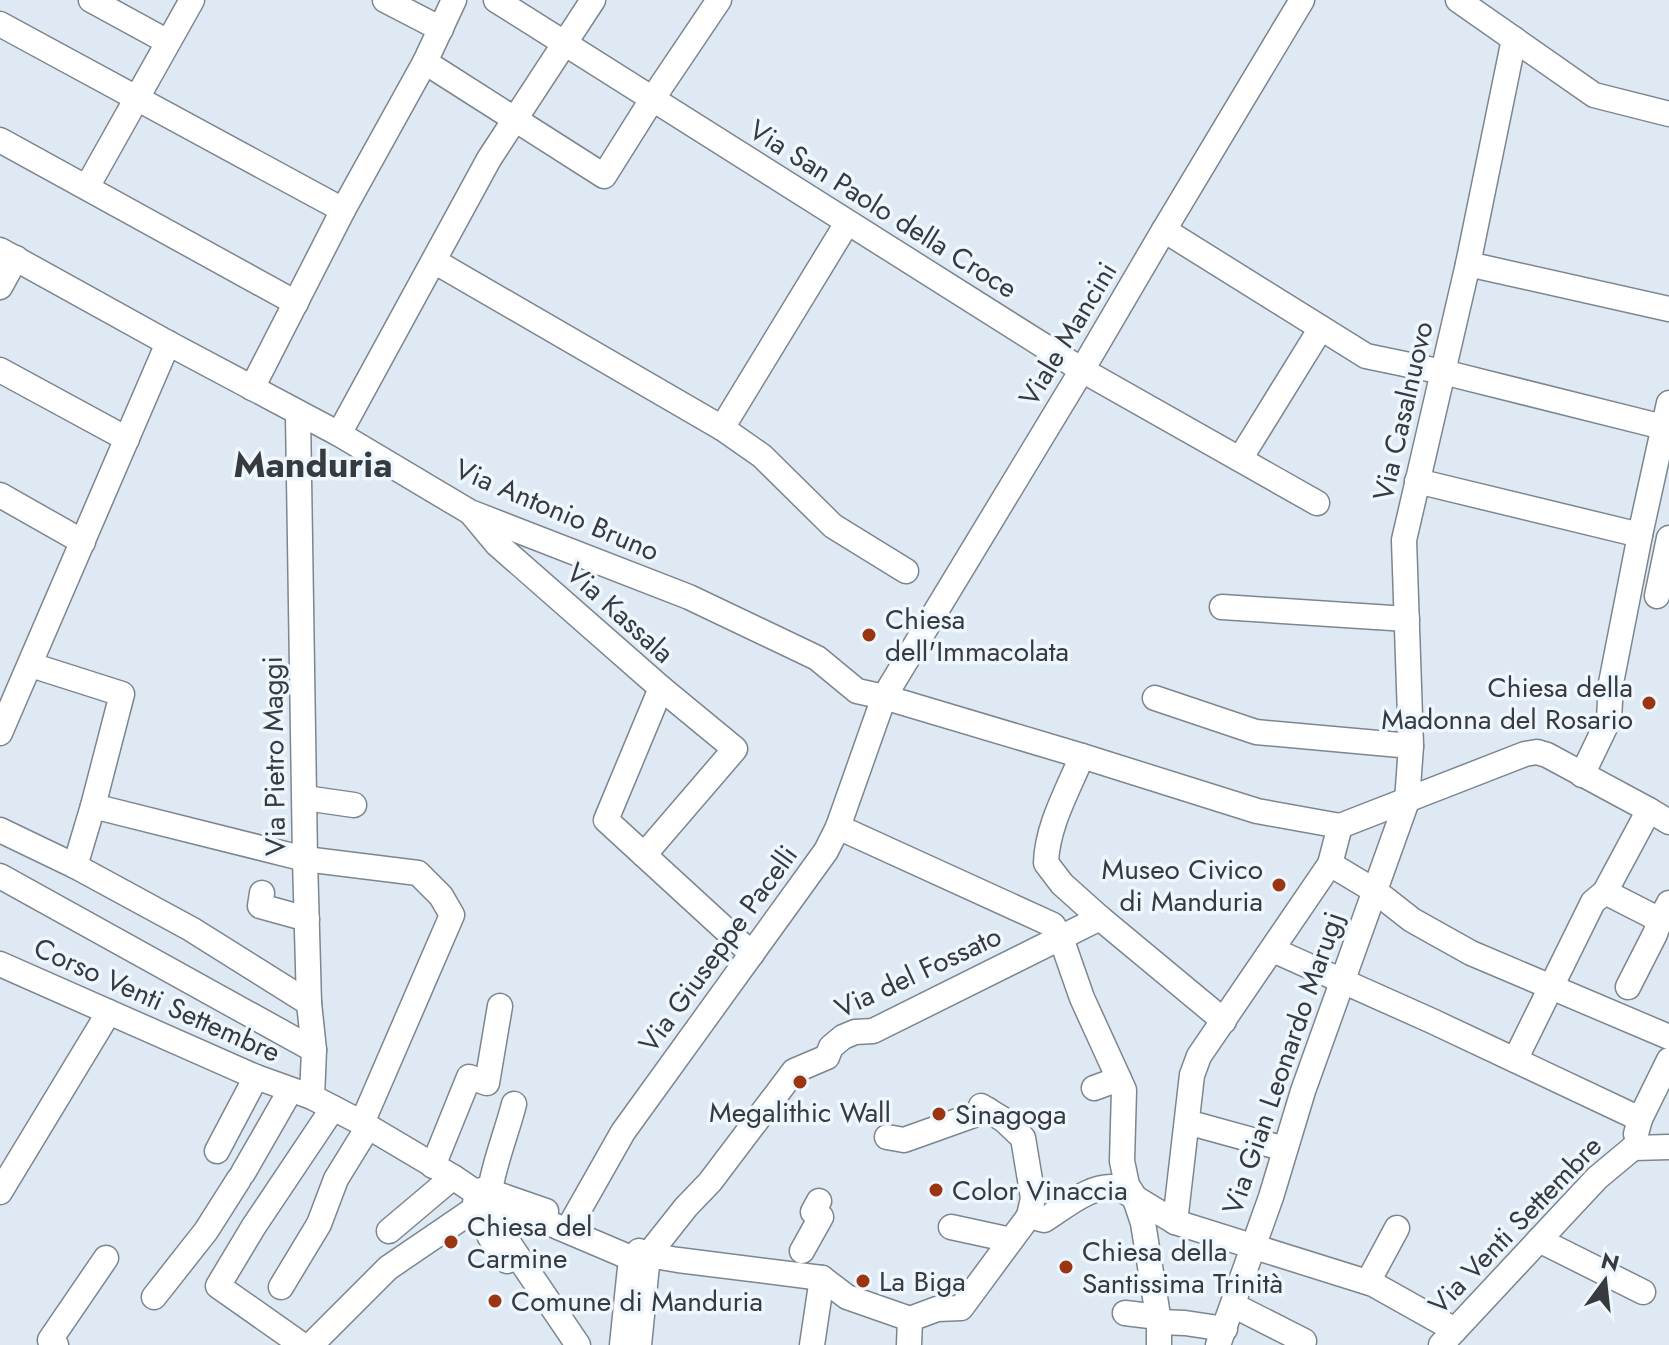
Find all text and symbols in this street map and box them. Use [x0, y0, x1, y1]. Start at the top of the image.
street label: Via San Paolo della Croce [741, 110, 1025, 308]
street label: Viale Mancini [1009, 254, 1127, 414]
street label: Via Casalnuovo [1362, 317, 1444, 505]
district label: Manduria [233, 438, 393, 490]
street label: Via Antonio Bruno [448, 448, 666, 572]
street label: Via Kassala [557, 553, 683, 673]
place label: Chiesa dell'Immacolata [885, 599, 1069, 672]
marker: Chiesa dell'Immacolata [860, 626, 878, 644]
street label: Via Pietro Maggi [252, 656, 296, 856]
place label: Chiesa della Madonna del Rosario [1381, 667, 1633, 740]
marker: Chiesa della Madonna del Rosario [1640, 694, 1658, 712]
street label: Via Giuseppe Pacelli [629, 837, 807, 1061]
place label: Museo Civico di Manduria [1101, 849, 1263, 922]
marker: Museo Civico di Manduria [1270, 876, 1288, 894]
street label: Via Gian Leonardo Marugj [1212, 906, 1354, 1220]
street label: Via del Fossato [828, 916, 1008, 1028]
street label: Corso Venti Settembre [27, 927, 287, 1073]
marker: Megalithic Wall [791, 1073, 809, 1091]
place label: Megalithic Wall [709, 1092, 891, 1133]
place label: Sinagoga [955, 1094, 1066, 1135]
marker: Sinagoga [930, 1105, 948, 1123]
street label: Via Venti Settembre [1419, 1126, 1611, 1324]
place label: Color Vinaccia [952, 1170, 1128, 1211]
marker: Color Vinaccia [927, 1181, 945, 1199]
place label: Chiesa del Carmine [467, 1206, 593, 1279]
place label: Chiesa della Santissima Trinità [1082, 1231, 1283, 1304]
marker: Chiesa del Carmine [442, 1233, 460, 1251]
north arrow [1565, 1241, 1645, 1321]
text: N [1598, 1244, 1623, 1279]
marker: Chiesa della Santissima Trinità [1057, 1258, 1075, 1276]
place label: La Biga [879, 1261, 966, 1302]
marker: La Biga [854, 1272, 872, 1290]
place label: Comune di Manduria [511, 1281, 763, 1322]
marker: Comune di Manduria [486, 1292, 504, 1310]

